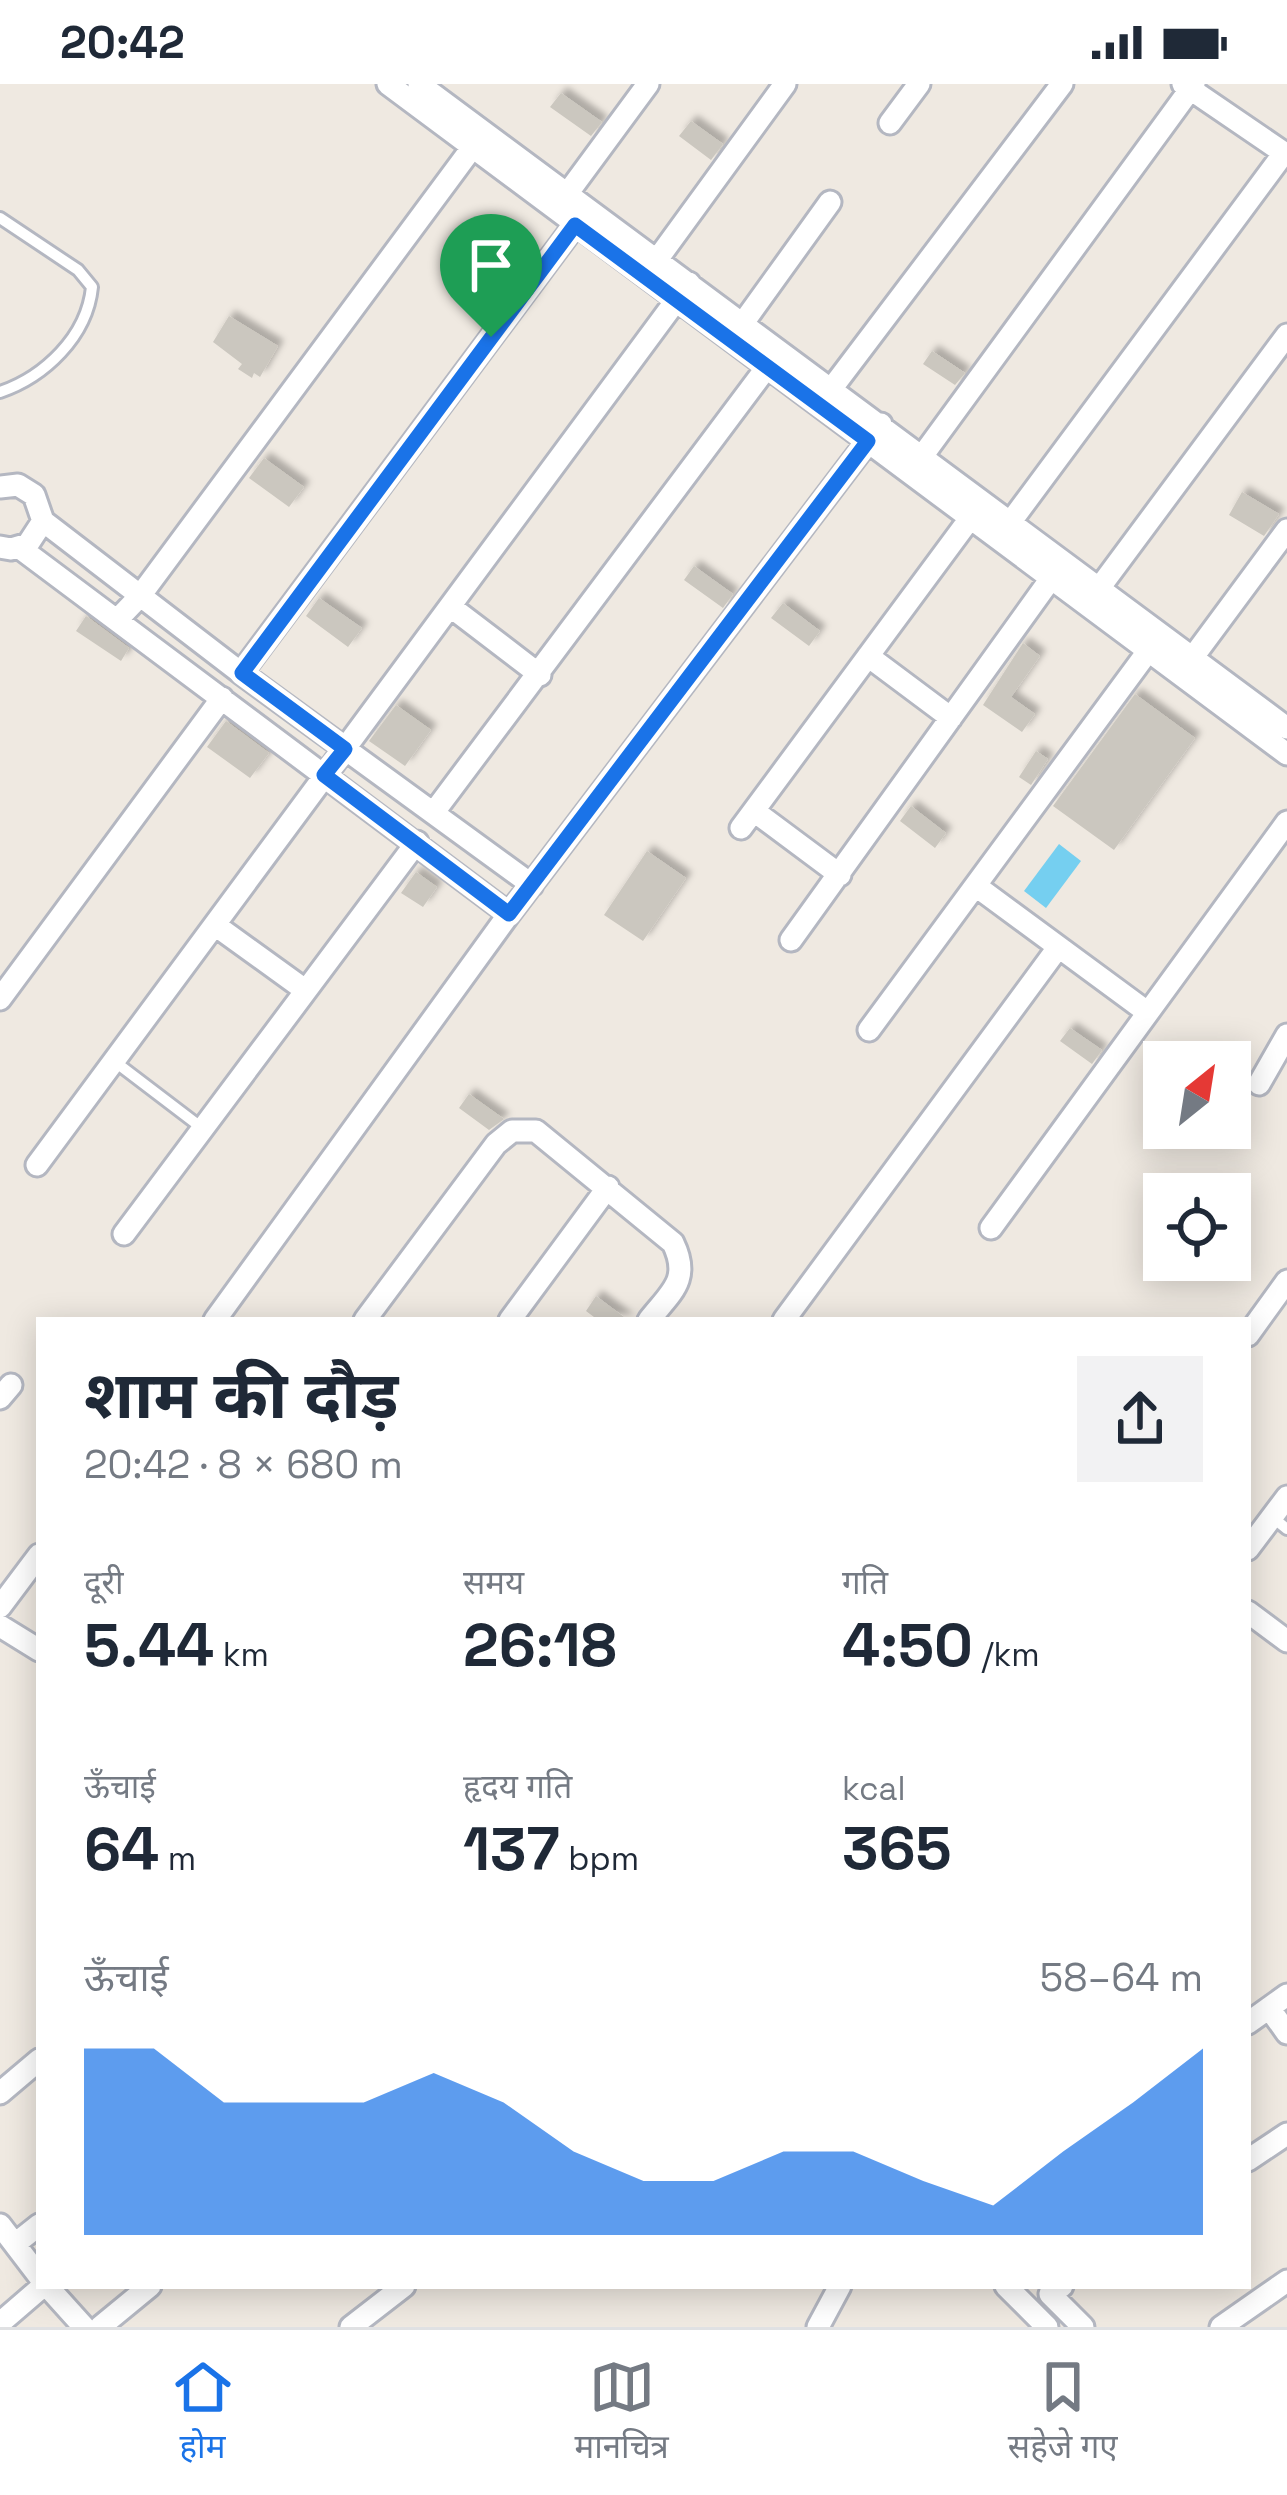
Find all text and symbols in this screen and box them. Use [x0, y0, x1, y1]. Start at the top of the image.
text: 20:42 [60, 14, 185, 71]
pin [440, 214, 542, 337]
icon: arrive [458, 232, 524, 298]
north arrow [1143, 1041, 1251, 1149]
map controls [1143, 1041, 1251, 1281]
button: locate [1143, 1173, 1251, 1281]
text: शाम की दौड़ [84, 1353, 398, 1437]
button: share [1077, 1356, 1203, 1482]
text: 20:42 · 8 × 680 m [84, 1440, 403, 1489]
text: दूरी [84, 1562, 124, 1604]
text: समय [463, 1562, 524, 1604]
text: गति [842, 1562, 888, 1604]
text: 5.44 [84, 1607, 214, 1684]
text: 26:18 [463, 1607, 617, 1684]
text: 4:50 [842, 1607, 973, 1684]
text: km [214, 1634, 269, 1676]
text: /km [973, 1634, 1040, 1676]
text: ऊँचाई [84, 1766, 156, 1808]
text: हृदय गति [463, 1766, 572, 1808]
text: kcal [842, 1768, 906, 1810]
text: 365 [842, 1810, 952, 1887]
text: 64 [84, 1811, 159, 1888]
text: 137 [463, 1811, 560, 1888]
text: m [159, 1838, 196, 1880]
text: bpm [560, 1838, 639, 1880]
text: ऊँचाई [84, 1953, 169, 2002]
text: 58–64 m [1040, 1953, 1203, 2002]
tab: होम [170, 2354, 236, 2471]
tab: मानचित्र [575, 2354, 669, 2471]
tab: सहेजे गए [1008, 2354, 1117, 2471]

